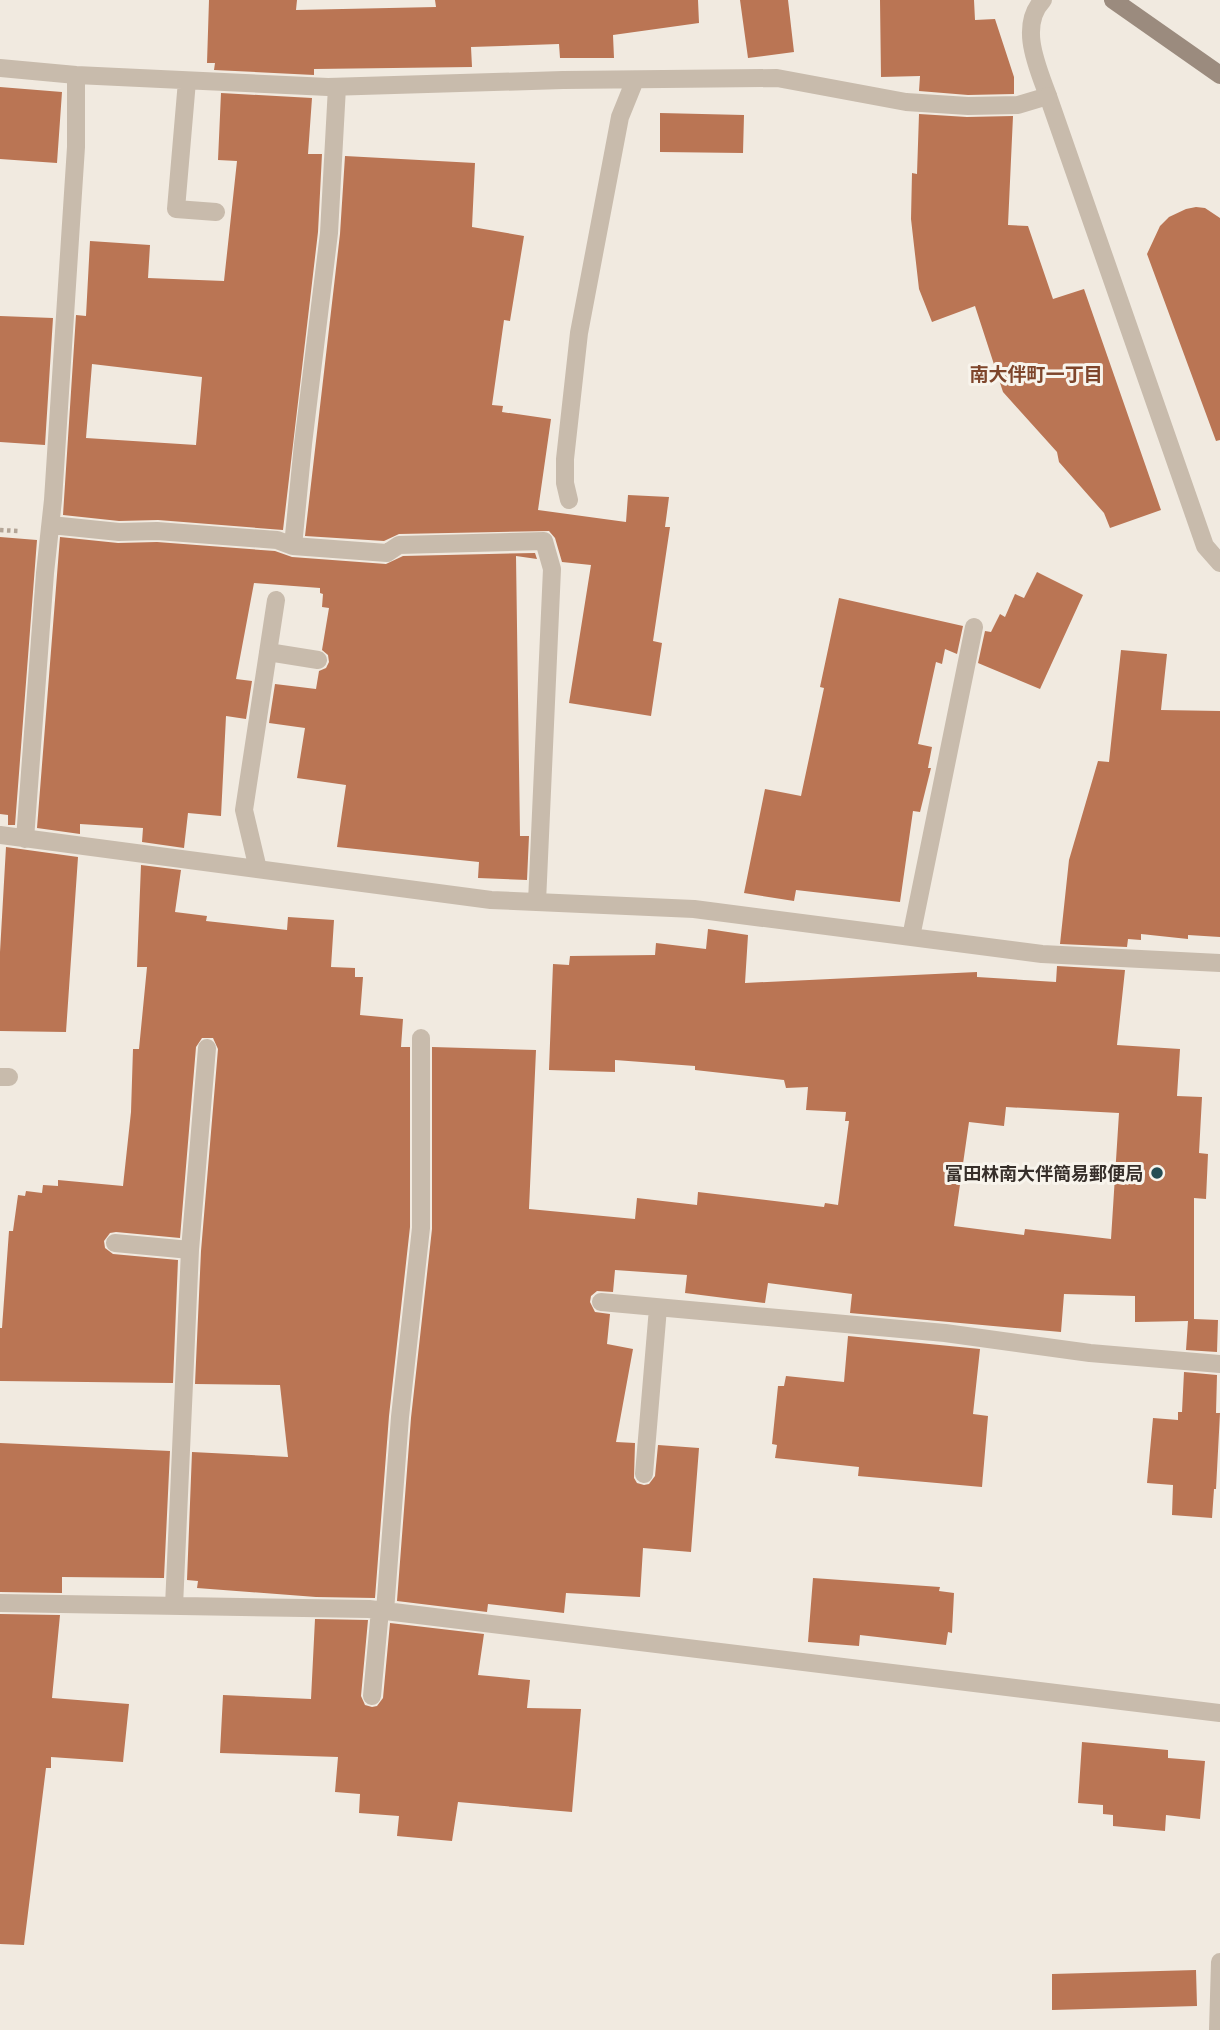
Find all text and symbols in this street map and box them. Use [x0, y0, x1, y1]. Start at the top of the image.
district label: 南大伴町一丁目 [969, 363, 1103, 385]
place label: 富田林南大伴簡易郵便局 [945, 1163, 1143, 1184]
marker: 富田林南大伴簡易郵便局 [1149, 1165, 1165, 1181]

